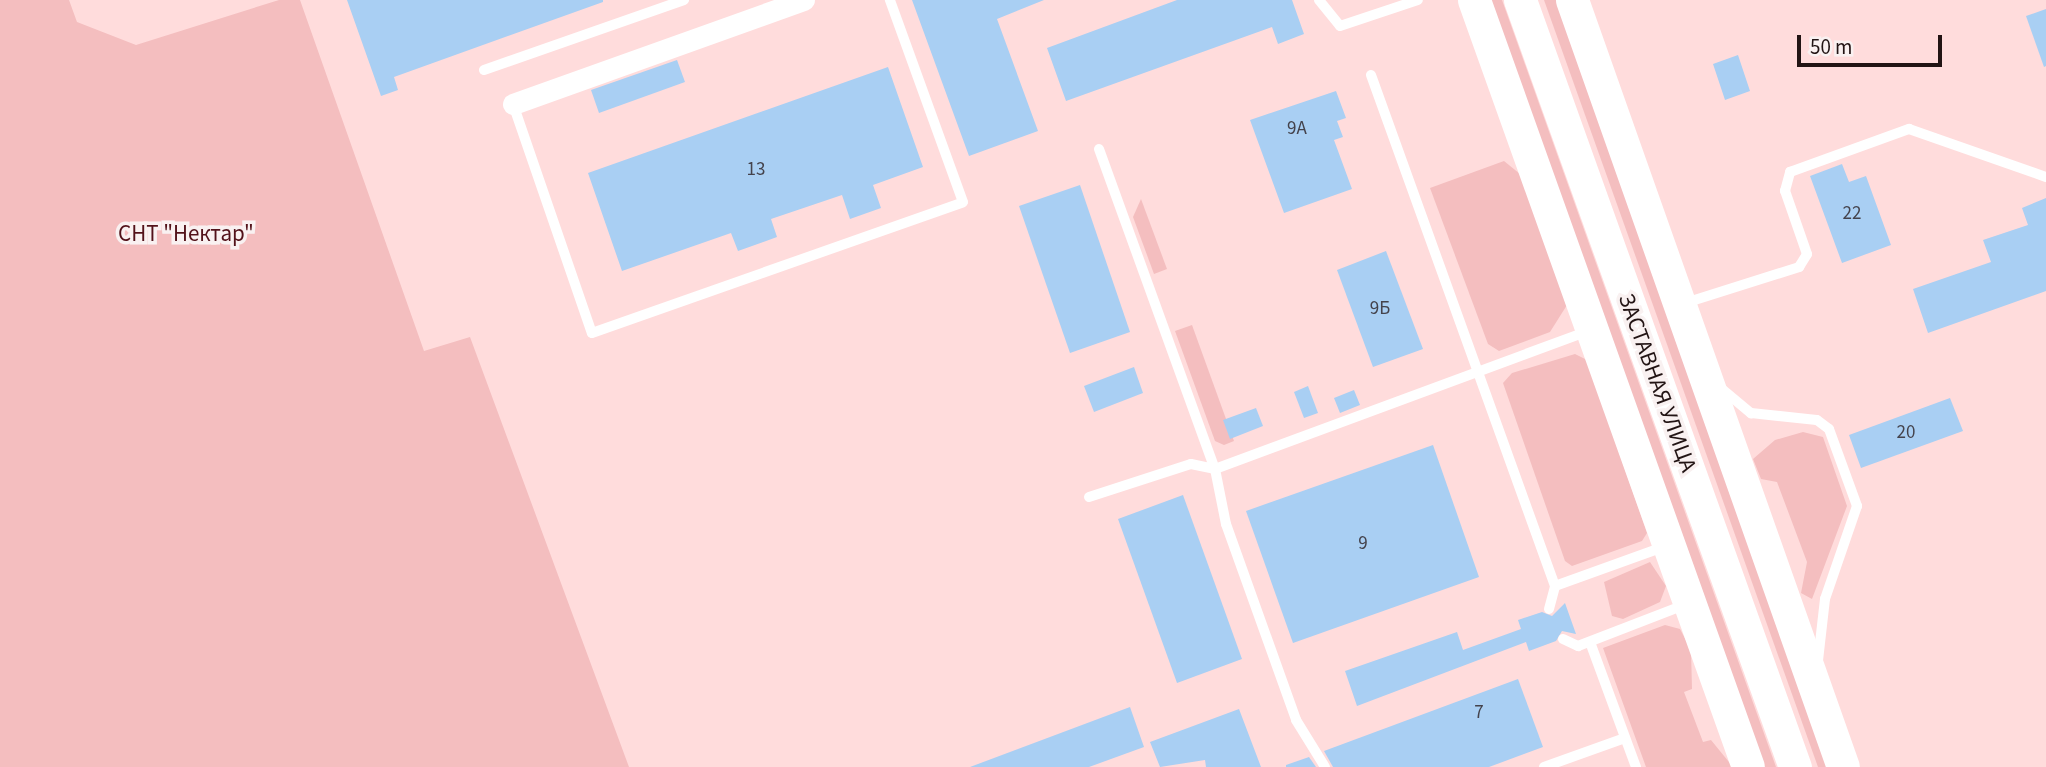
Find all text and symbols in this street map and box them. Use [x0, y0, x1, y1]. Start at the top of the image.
scale bar [1801, 21, 1946, 65]
text: 50 m [1810, 32, 1852, 62]
house number: 9А [1287, 118, 1307, 140]
house number: 13 [747, 159, 765, 181]
house number: 22 [1843, 203, 1861, 225]
park label: СНТ "Нектар" [118, 220, 254, 248]
street label: ЗАСТАВНАЯ УЛИЦА [1612, 290, 1702, 476]
house number: 9Б [1370, 298, 1390, 320]
house number: 20 [1897, 422, 1915, 444]
house number: 9 [1358, 533, 1368, 555]
house number: 7 [1474, 702, 1484, 724]

